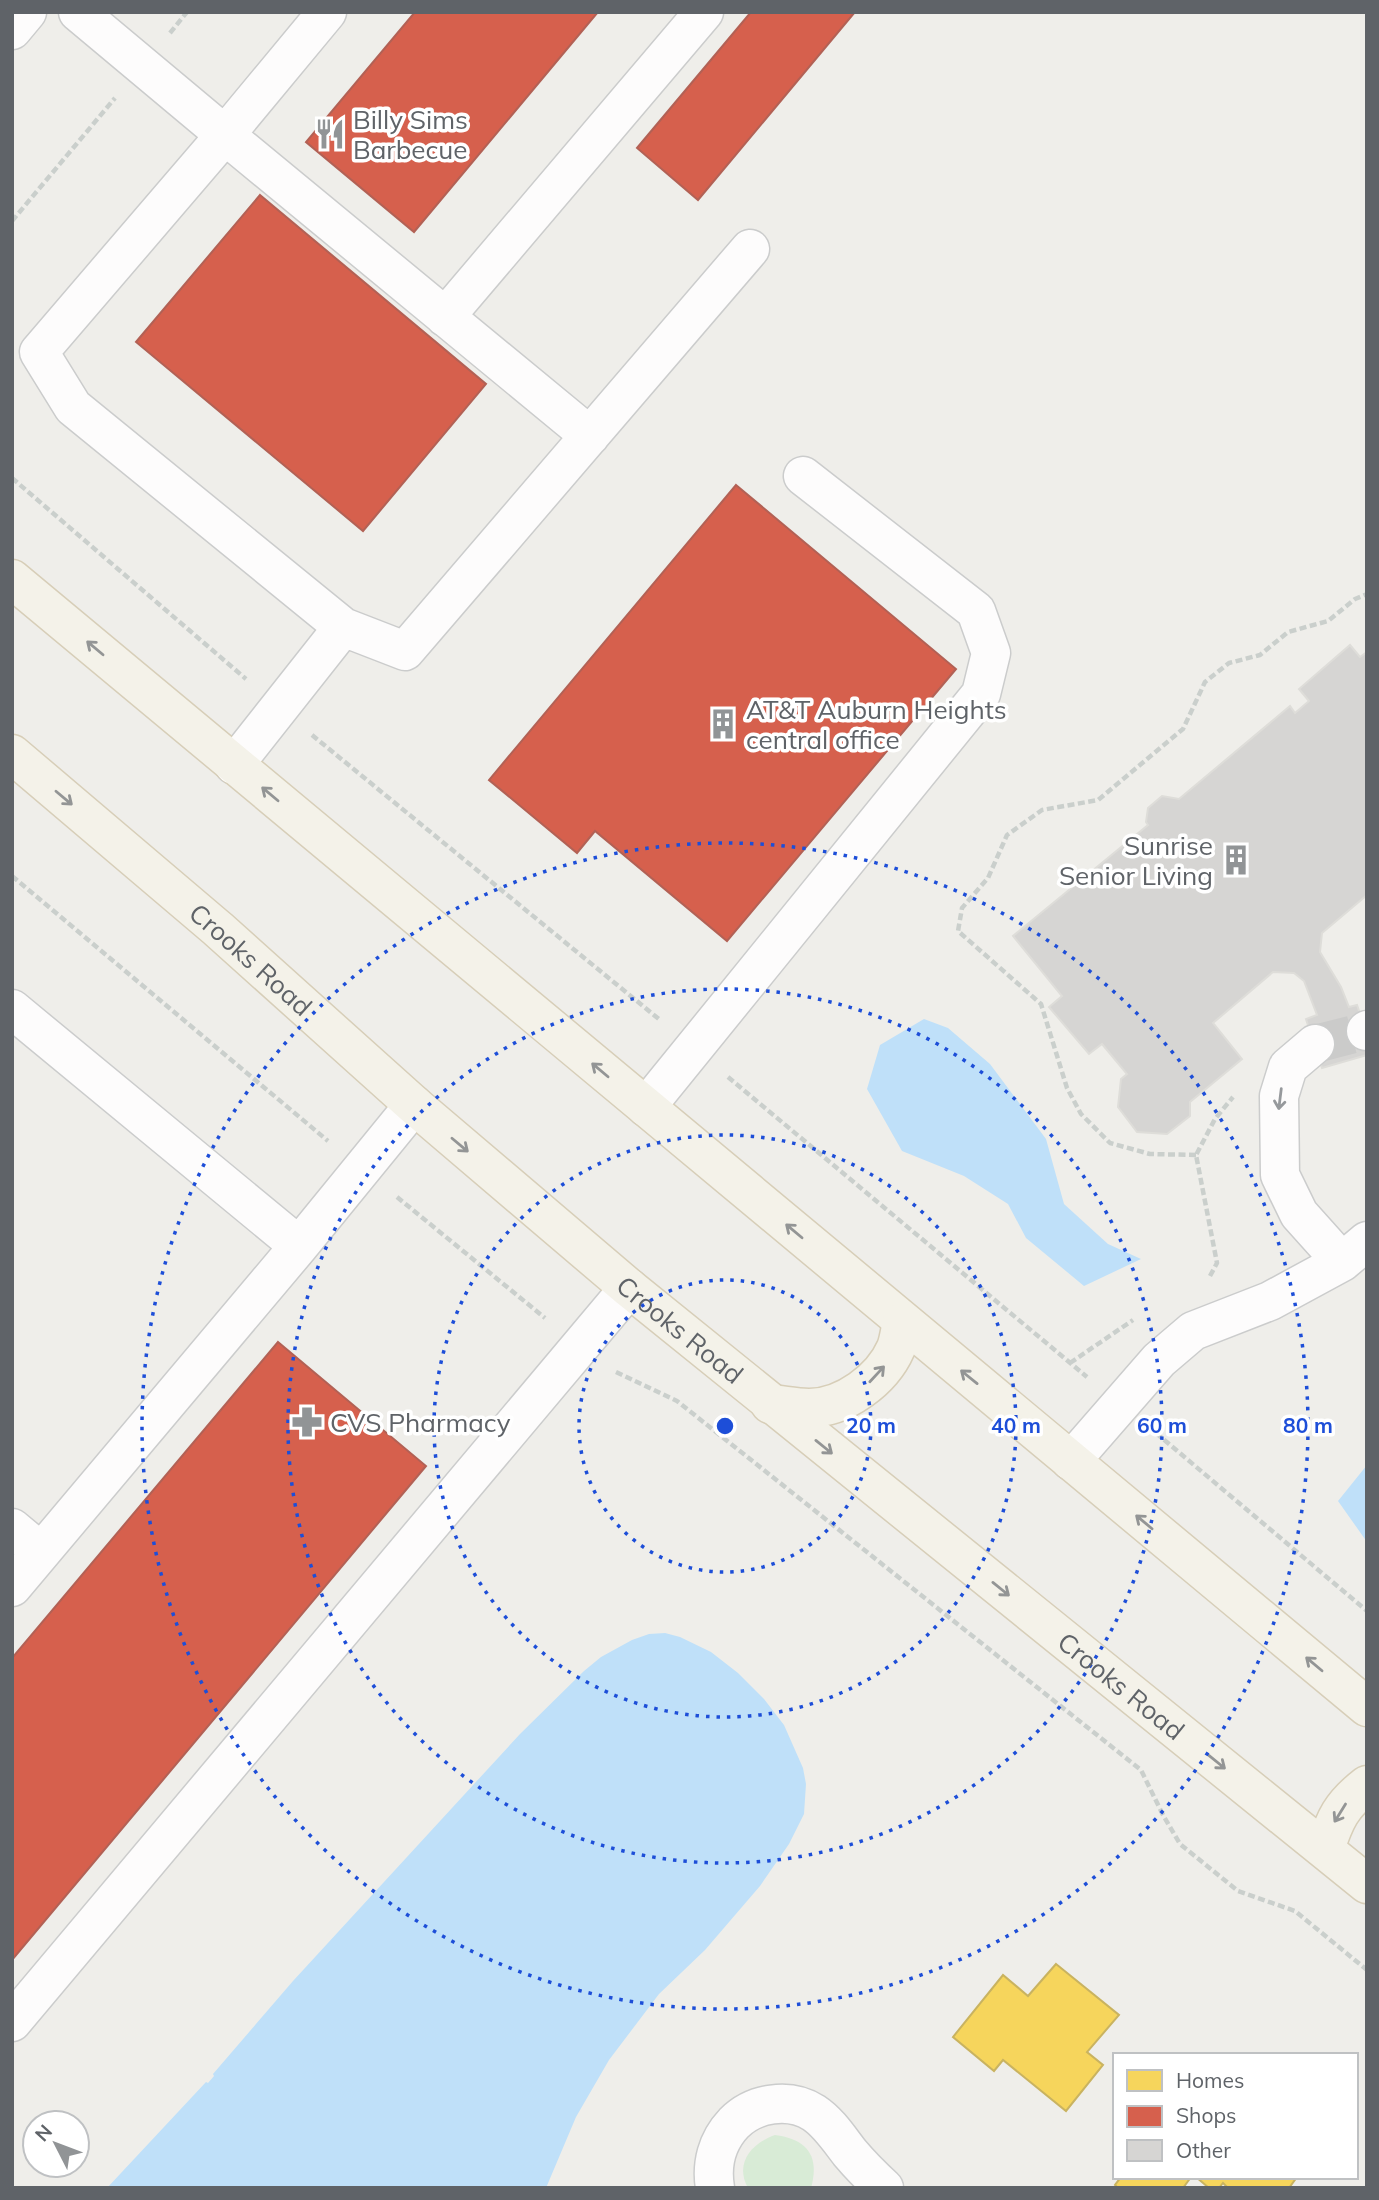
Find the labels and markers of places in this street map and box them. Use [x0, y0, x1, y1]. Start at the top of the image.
place label: Billy Sims Barbecue [353, 103, 468, 166]
restaurant icon: Billy Sims Barbecue [313, 117, 347, 151]
place label: AT&T Auburn Heights central office [746, 693, 1007, 756]
building icon: AT&T Auburn Heights central office [706, 707, 740, 741]
place label: Sunrise Senior Living [1059, 829, 1213, 892]
building icon: Sunrise Senior Living [1219, 843, 1253, 877]
pharmacy icon: CVS Pharmacy [290, 1405, 324, 1439]
place label: CVS Pharmacy [330, 1406, 511, 1439]
centre of rings [713, 1414, 737, 1438]

